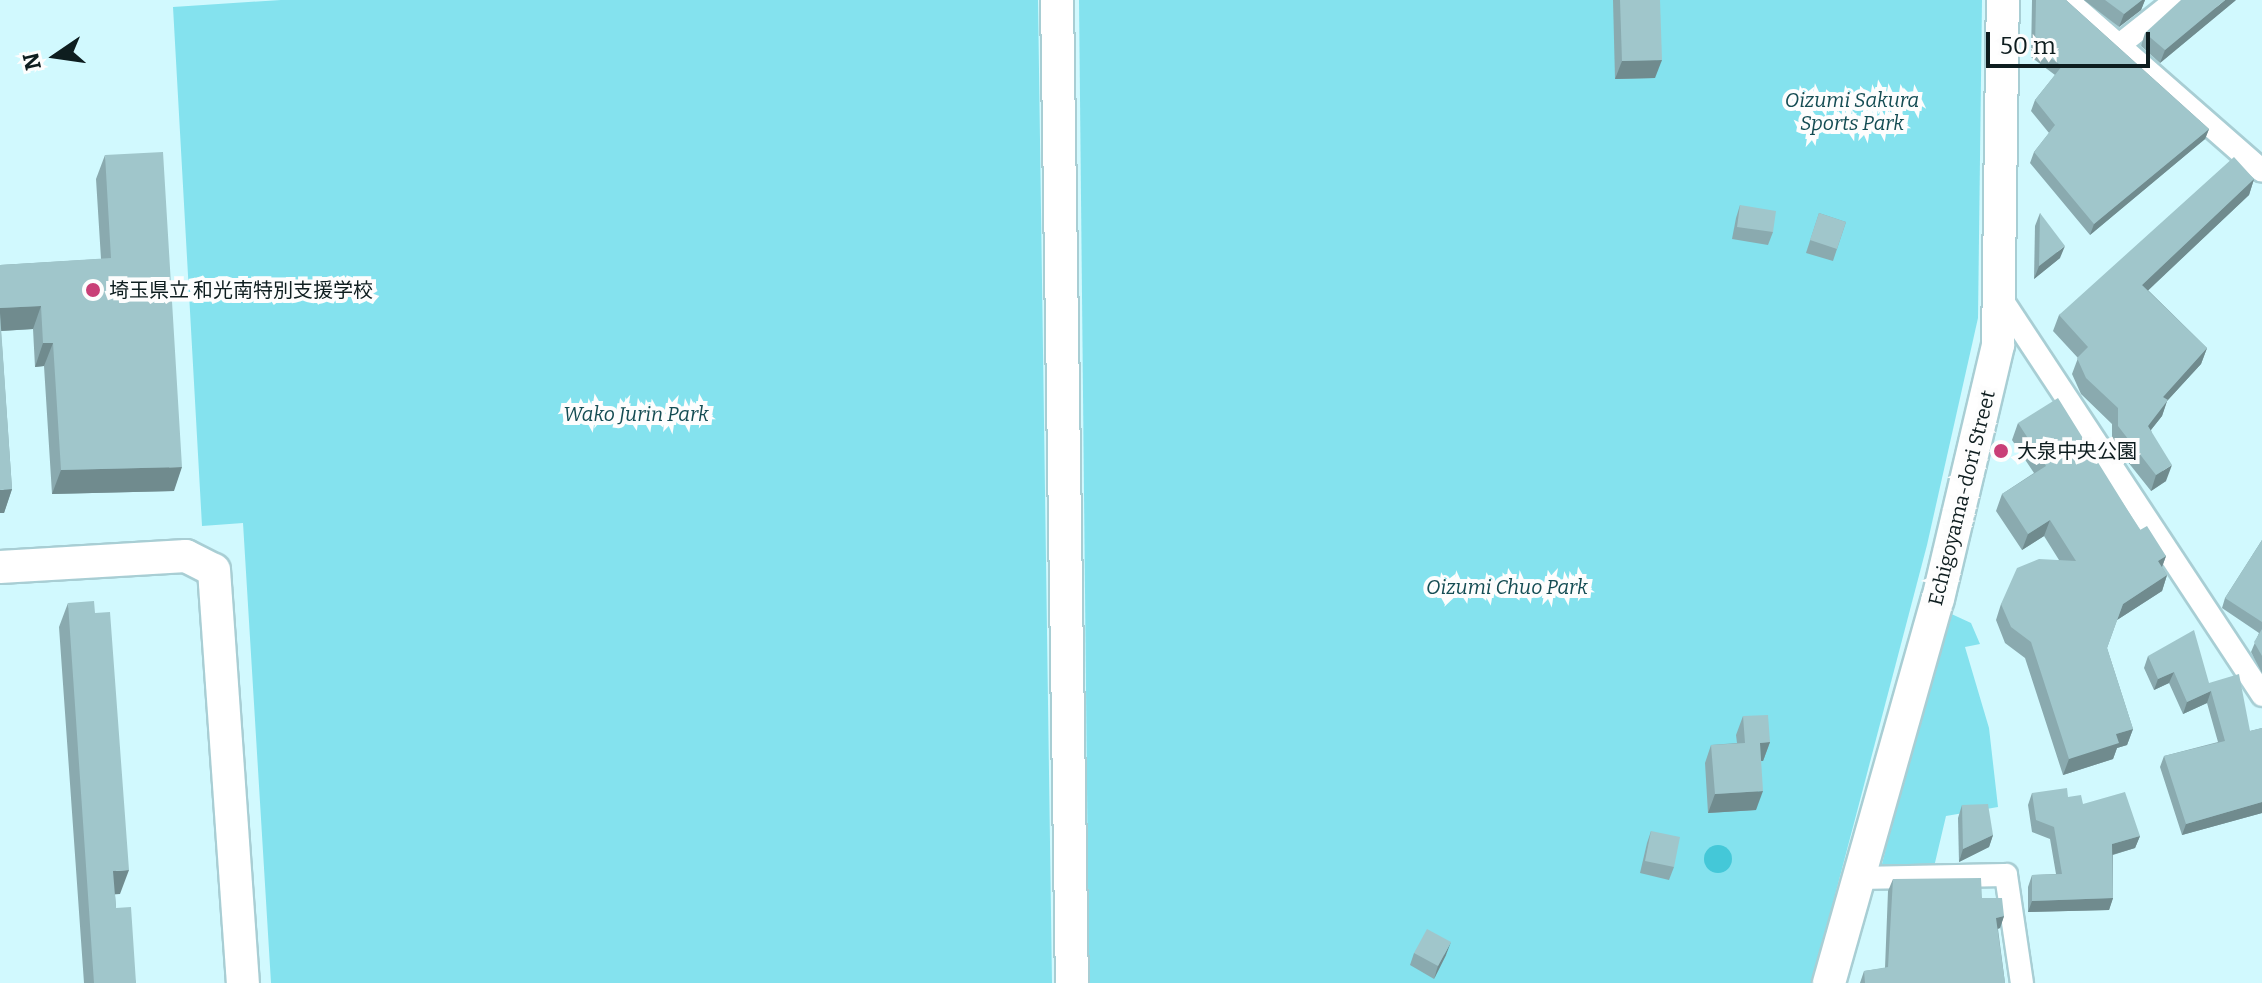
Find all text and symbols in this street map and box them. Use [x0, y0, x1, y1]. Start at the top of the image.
north arrow [16, 16, 96, 96]
scale bar [1990, 16, 2154, 66]
text: 50 m [2000, 32, 2056, 60]
text: N [17, 50, 47, 73]
park label: Oizumi Sakura Sports Park [1785, 88, 1919, 135]
place label: 埼玉県立 和光南特別支援学校 [109, 278, 373, 302]
marker: 埼玉県立 和光南特別支援学校 [84, 281, 102, 299]
street label: Echigoyama-dori Street [1924, 388, 2000, 608]
park label: Wako Jurin Park [563, 402, 709, 426]
place label: 大泉中央公園 [2017, 439, 2137, 463]
marker: 大泉中央公園 [1992, 442, 2010, 460]
park label: Oizumi Chuo Park [1426, 575, 1588, 599]

